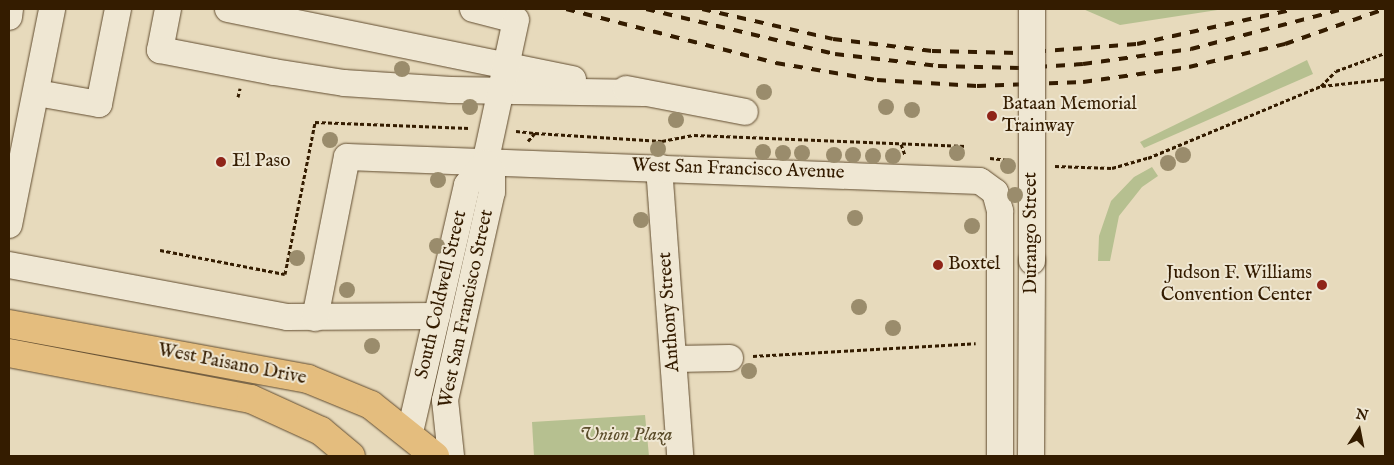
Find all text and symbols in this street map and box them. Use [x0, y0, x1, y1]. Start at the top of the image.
place label: Bataan Memorial Trainway [1002, 94, 1137, 138]
marker: Bataan Memorial Trainway [986, 110, 998, 122]
place label: El Paso [232, 151, 291, 173]
marker: El Paso [214, 155, 228, 169]
street label: West San Francisco Avenue [631, 155, 845, 185]
street label: Durango Street [1021, 172, 1043, 294]
street label: West San Francisco Street [435, 208, 499, 410]
street label: South Coldwell Street [412, 209, 472, 381]
street label: Anthony Street [654, 251, 686, 373]
place label: Boxtel [948, 254, 1000, 276]
marker: Boxtel [932, 259, 944, 271]
place label: Judson F. Williams Convention Center [1161, 263, 1312, 307]
marker: Judson F. Williams Convention Center [1316, 279, 1328, 291]
street label: West Paisano Drive [156, 339, 308, 391]
north arrow [1334, 405, 1384, 455]
text: N [1354, 405, 1370, 425]
park label: Union Plaza [580, 425, 672, 447]

